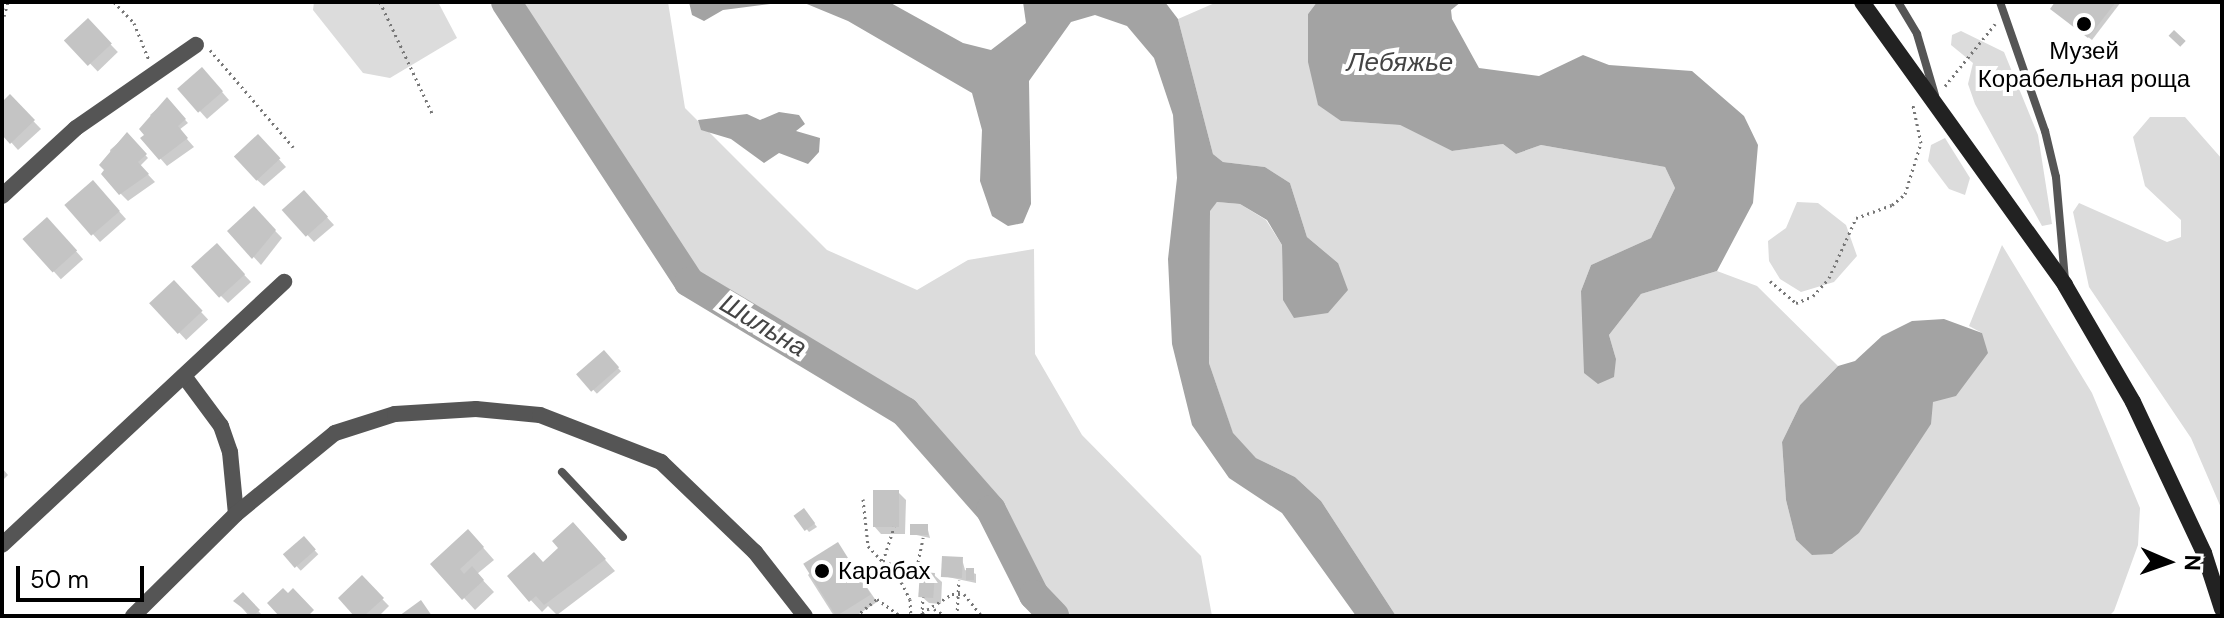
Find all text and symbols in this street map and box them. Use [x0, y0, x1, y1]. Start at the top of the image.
marker: Музей Корабельная роща [2075, 15, 2093, 33]
place label: Музей Корабельная роща [1978, 37, 2190, 93]
water label: Лебяжье [1347, 47, 1453, 79]
water label: Шильна [714, 288, 812, 364]
north arrow [2128, 522, 2208, 602]
scale bar [20, 550, 148, 600]
text: N [2178, 554, 2207, 571]
place label: Карабах [838, 557, 931, 585]
marker: Карабах [813, 562, 831, 580]
text: 50 m [30, 564, 89, 595]

